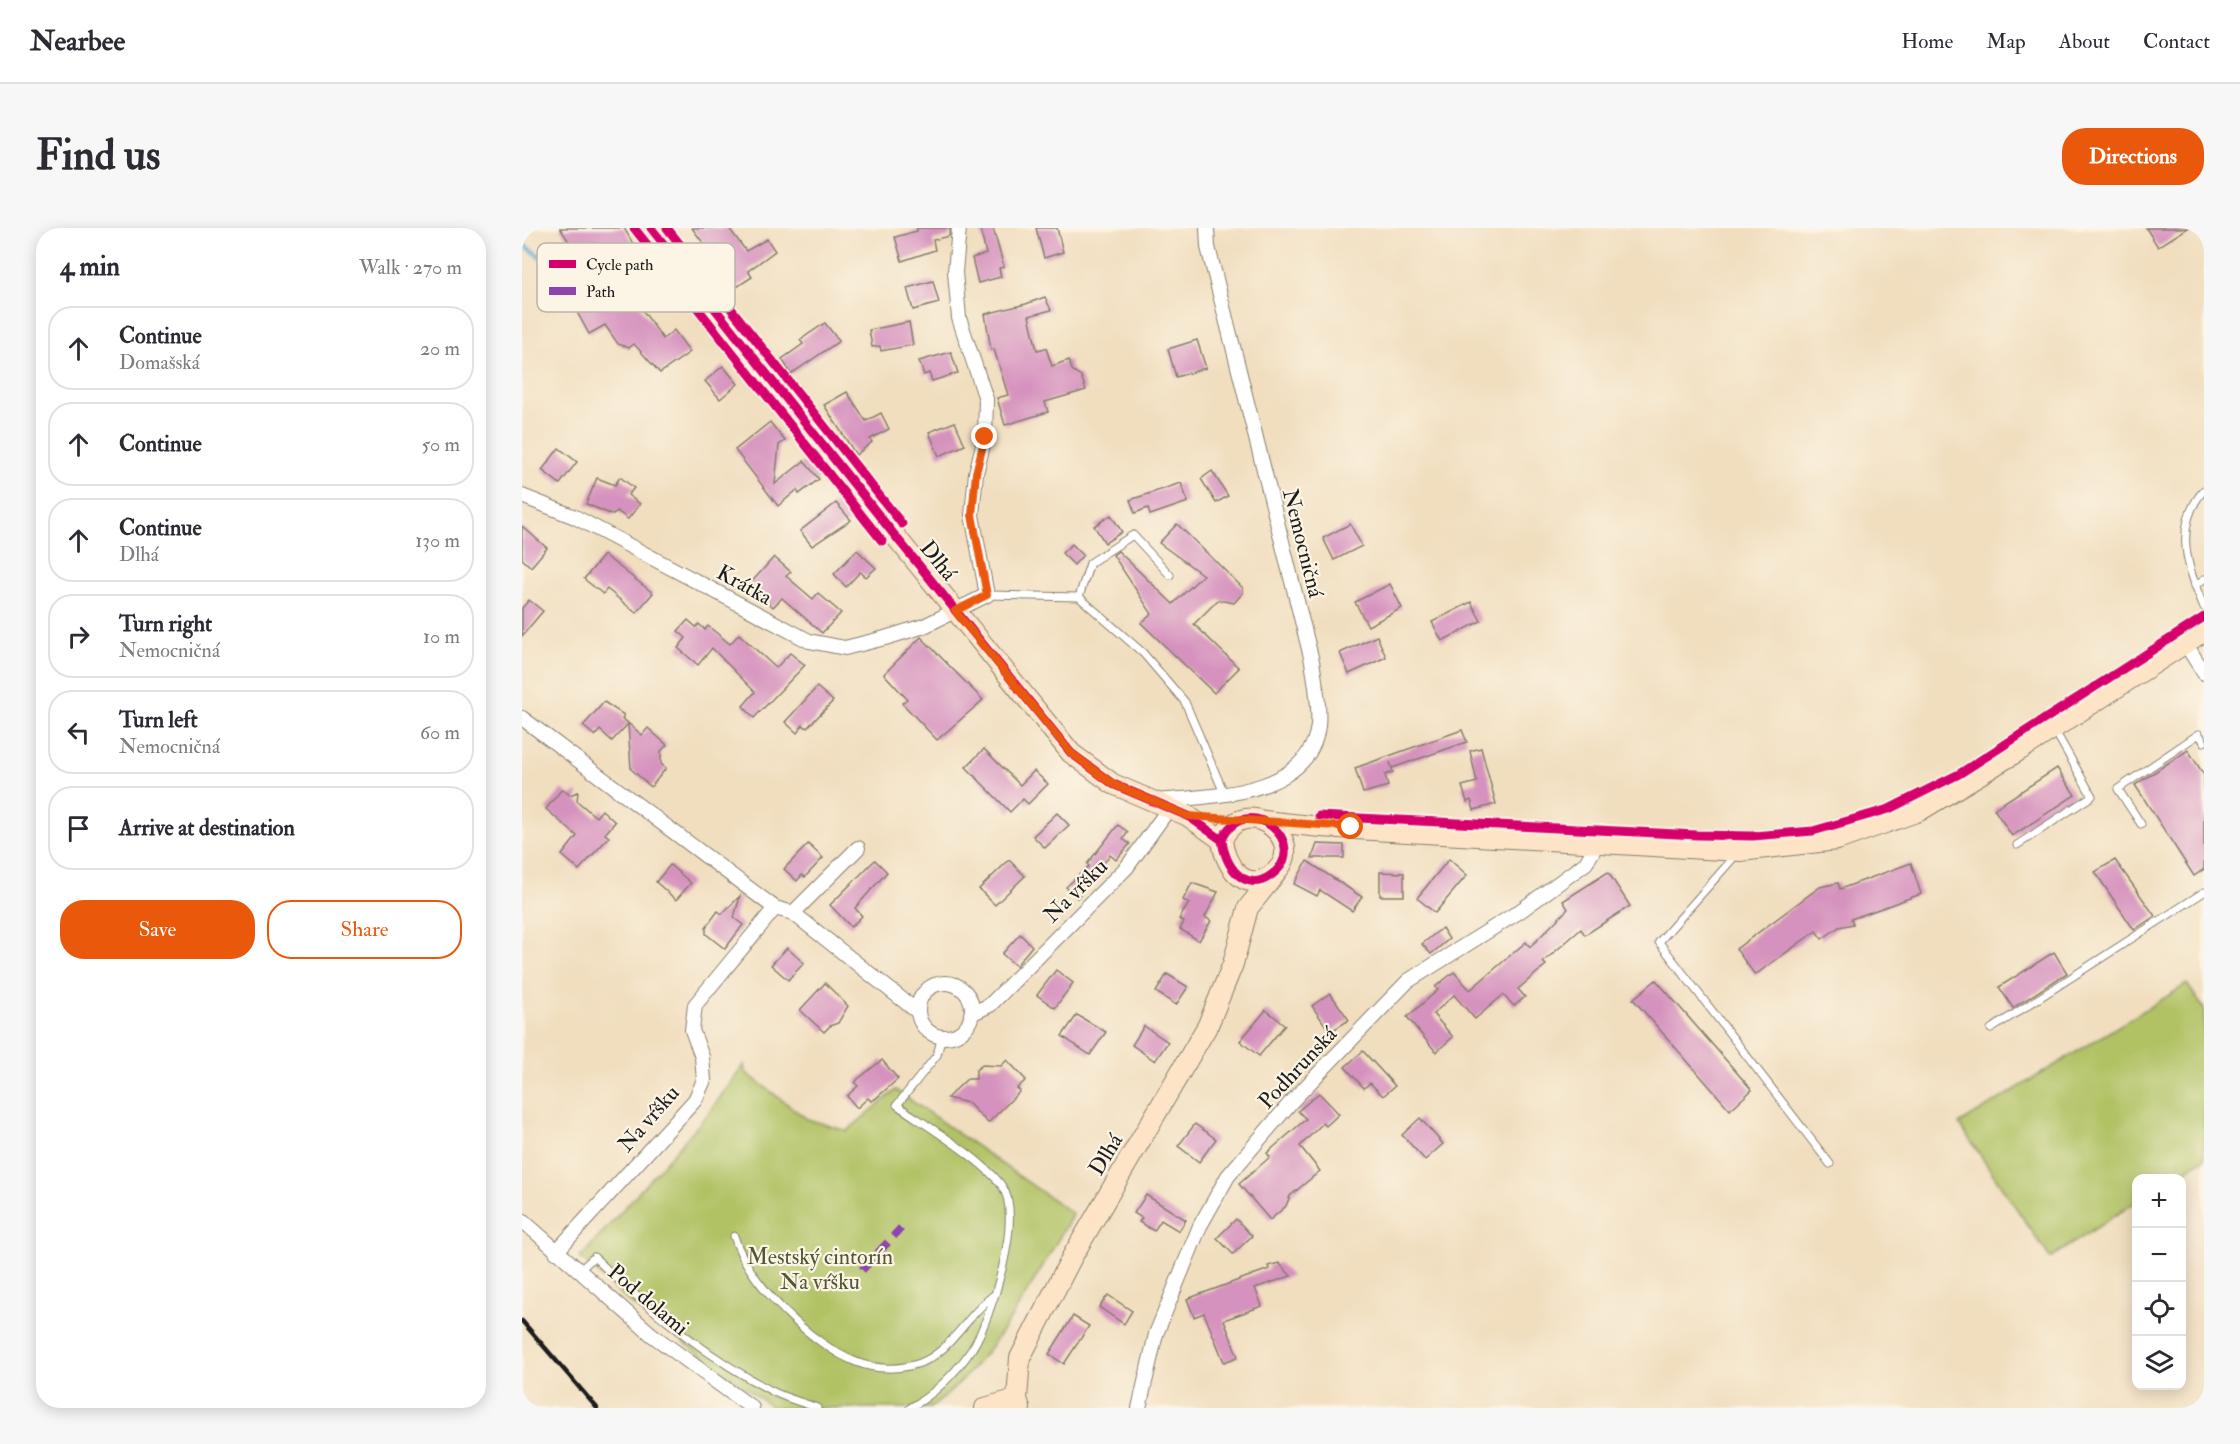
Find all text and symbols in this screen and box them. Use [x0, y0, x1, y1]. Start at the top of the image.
text: Nearbee [30, 24, 125, 59]
text: Home [1901, 28, 1953, 55]
text: Map [1986, 28, 2026, 55]
text: About [2059, 28, 2110, 55]
text: Contact [2143, 28, 2210, 55]
button: Directions [2062, 128, 2204, 185]
text: Find us [36, 130, 160, 182]
legend [537, 243, 735, 312]
text: 4 min [60, 251, 120, 283]
text: Walk · 270 m [359, 255, 462, 280]
text: Cycle path [586, 255, 654, 276]
text: Path [586, 282, 616, 302]
text: Continue [119, 322, 202, 350]
icon: ahead [62, 332, 95, 365]
text: 20 m [420, 336, 460, 361]
text: Domašská [119, 350, 200, 375]
route end [971, 423, 997, 449]
icon: ahead [62, 428, 95, 461]
text: Continue [119, 430, 202, 458]
text: 50 m [421, 432, 460, 457]
street label: Nemocničná [1276, 486, 1330, 602]
text: Continue [119, 514, 202, 542]
icon: ahead [62, 524, 95, 557]
text: 130 m [415, 528, 460, 553]
street label: Dlhá [913, 535, 964, 587]
text: Dlhá [119, 542, 159, 567]
street label: Krátka [712, 558, 778, 612]
text: Turn right [119, 610, 212, 638]
icon: right [62, 620, 95, 653]
text: 10 m [423, 624, 460, 649]
text: Nemocničná [119, 638, 220, 663]
text: Turn left [119, 706, 198, 734]
icon: left [62, 716, 95, 749]
text: 60 m [420, 720, 460, 745]
text: Nemocničná [119, 734, 220, 759]
icon: arrive [62, 812, 95, 845]
route start [1337, 813, 1363, 839]
text: Arrive at destination [119, 814, 295, 842]
street label: Na vŕšku [1038, 853, 1114, 929]
button: Save [60, 900, 255, 959]
button: Share [267, 900, 462, 959]
street label: Podhrunská [1252, 1020, 1344, 1115]
street label: Na vŕšku [612, 1079, 686, 1158]
street label: Dlhá [1083, 1128, 1130, 1181]
map controls [2132, 1174, 2186, 1390]
button: + [2132, 1174, 2186, 1228]
button: − [2132, 1228, 2186, 1282]
park label: Mestský cintorín Na vŕšku [747, 1243, 893, 1296]
street label: Pod dolami [602, 1258, 695, 1342]
button: locate [2132, 1282, 2186, 1336]
button: layers [2132, 1336, 2186, 1390]

